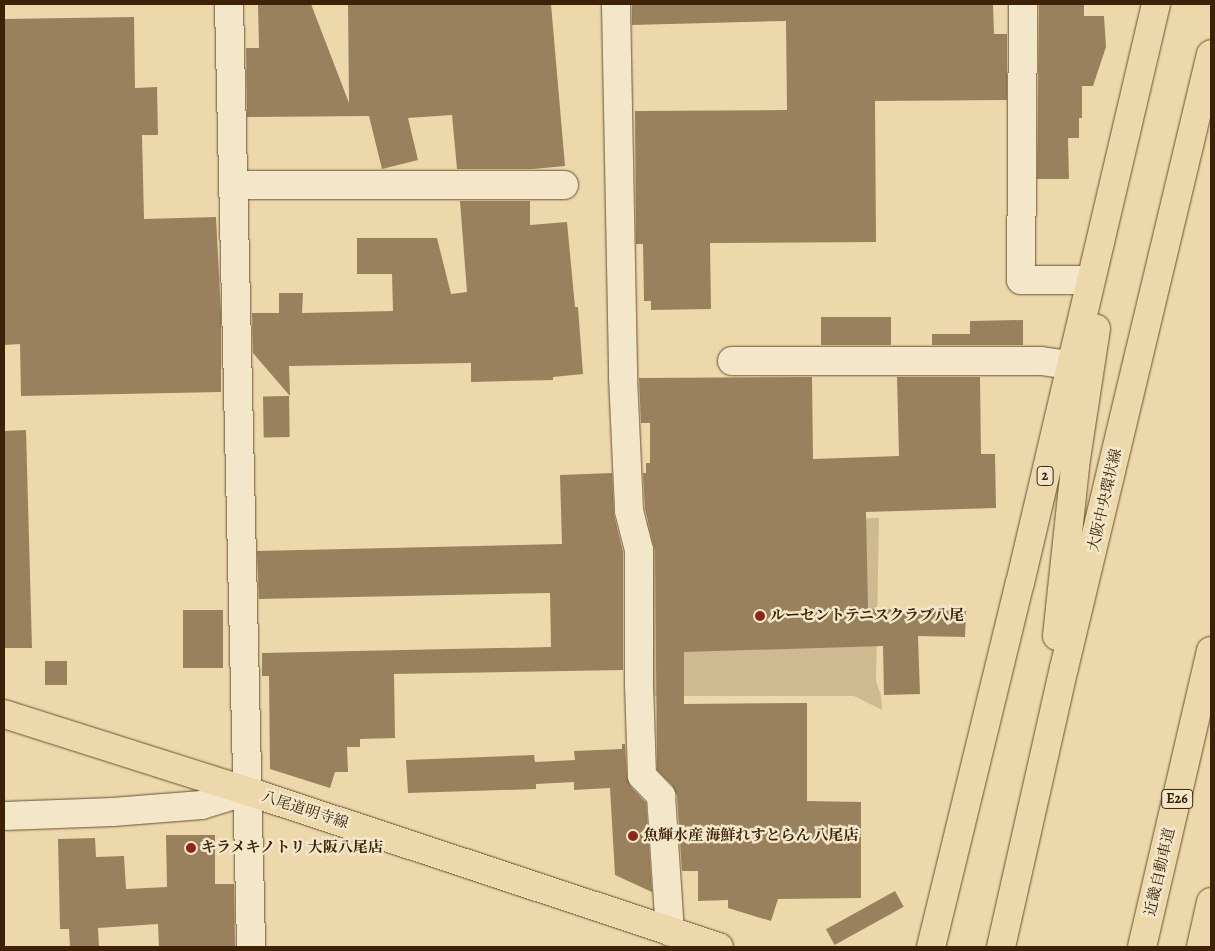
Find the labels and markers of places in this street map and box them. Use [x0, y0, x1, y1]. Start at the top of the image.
place label: ルーセントテニスクラブ八尾 [770, 607, 965, 625]
marker: ルーセントテニスクラブ八尾 [754, 610, 766, 622]
place label: 魚輝水産 海鮮れすとらん 八尾店 [643, 827, 858, 845]
marker: 魚輝水産 海鮮れすとらん 八尾店 [627, 830, 639, 842]
place label: キラメキノトリ 大阪八尾店 [201, 839, 384, 857]
marker: キラメキノトリ 大阪八尾店 [185, 842, 197, 854]

